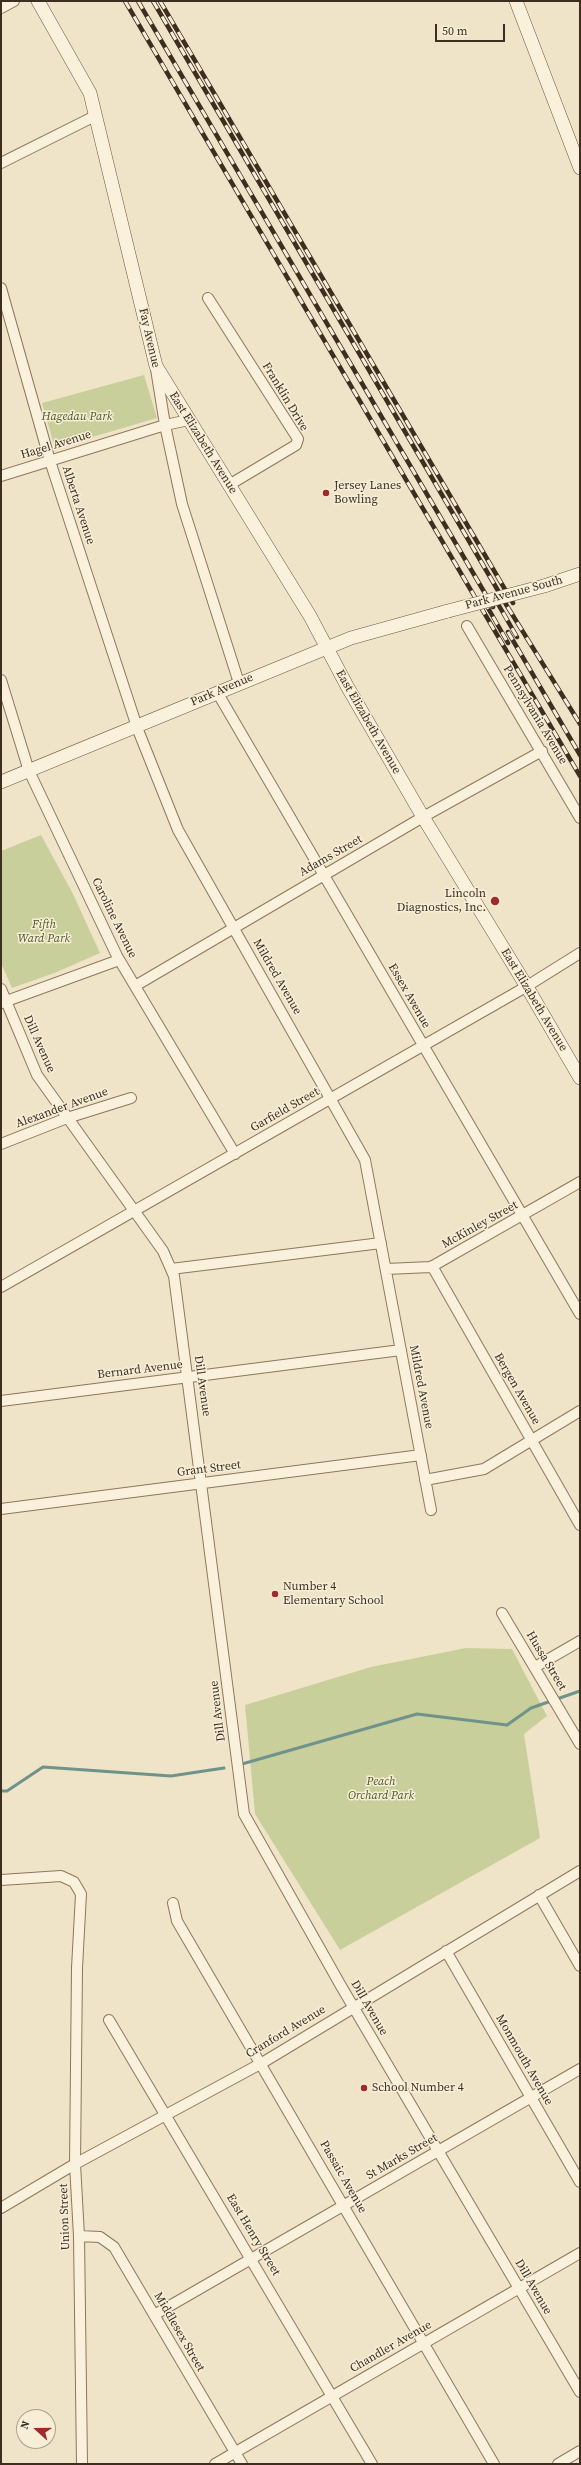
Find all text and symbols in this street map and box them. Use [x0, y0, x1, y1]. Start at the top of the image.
scale bar [437, 16, 507, 42]
text: 50 m [442, 23, 468, 39]
street label: Fay Avenue [135, 307, 163, 369]
street label: Franklin Drive [259, 360, 311, 434]
street label: East Elizabeth Avenue [166, 389, 240, 497]
park label: Hagedau Park [42, 410, 112, 424]
street label: Hagel Avenue [19, 427, 93, 463]
street label: Alberta Avenue [58, 464, 98, 546]
place label: Jersey Lanes Bowling [334, 479, 401, 507]
marker: Jersey Lanes Bowling [321, 488, 331, 498]
street label: Park Avenue South [464, 573, 564, 613]
street label: Pennsylvania Avenue [500, 663, 570, 767]
street label: East Elizabeth Avenue [332, 667, 404, 777]
street label: Park Avenue [188, 670, 256, 710]
street label: Adams Street [297, 832, 365, 880]
street label: Caroline Avenue [88, 875, 140, 961]
place label: Lincoln Diagnostics, Inc. [397, 887, 486, 915]
marker: Lincoln Diagnostics, Inc. [489, 895, 501, 907]
park label: Fifth Ward Park [18, 918, 70, 946]
street label: Mildred Avenue [250, 937, 304, 1017]
street label: East Elizabeth Avenue [498, 946, 570, 1054]
street label: Essex Avenue [385, 961, 433, 1031]
street label: Dill Avenue [20, 1013, 58, 1075]
street label: Alexander Avenue [14, 1085, 110, 1131]
street label: Garfield Street [248, 1085, 322, 1135]
street label: McKinley Street [439, 1198, 521, 1252]
street label: Mildred Avenue [406, 1344, 436, 1430]
street label: Bergen Avenue [491, 1351, 543, 1427]
street label: Dill Avenue [191, 1355, 213, 1417]
street label: Bernard Avenue [96, 1358, 184, 1382]
street label: Grant Street [176, 1458, 242, 1480]
place label: Number 4 Elementary School [283, 1580, 384, 1608]
marker: Number 4 Elementary School [270, 1589, 280, 1599]
street label: Hussa Street [523, 1629, 569, 1693]
street label: Dill Avenue [207, 1680, 229, 1742]
park label: Peach Orchard Park [348, 1775, 414, 1803]
street label: Dill Avenue [347, 1978, 391, 2038]
street label: Cranford Avenue [244, 2003, 328, 2061]
street label: Monmouth Avenue [492, 2012, 556, 2108]
place label: School Number 4 [372, 2081, 464, 2095]
marker: School Number 4 [359, 2083, 369, 2093]
street label: St Marks Street [364, 2131, 440, 2183]
street label: Passaic Avenue [316, 2138, 370, 2216]
street label: Union Street [57, 2183, 73, 2251]
street label: East Henry Street [223, 2191, 283, 2279]
street label: Dill Avenue [511, 2257, 555, 2317]
street label: Middlesex Street [150, 2290, 208, 2374]
street label: Chandler Avenue [348, 2318, 434, 2376]
north arrow [16, 2409, 56, 2449]
text: N [17, 2418, 34, 2431]

